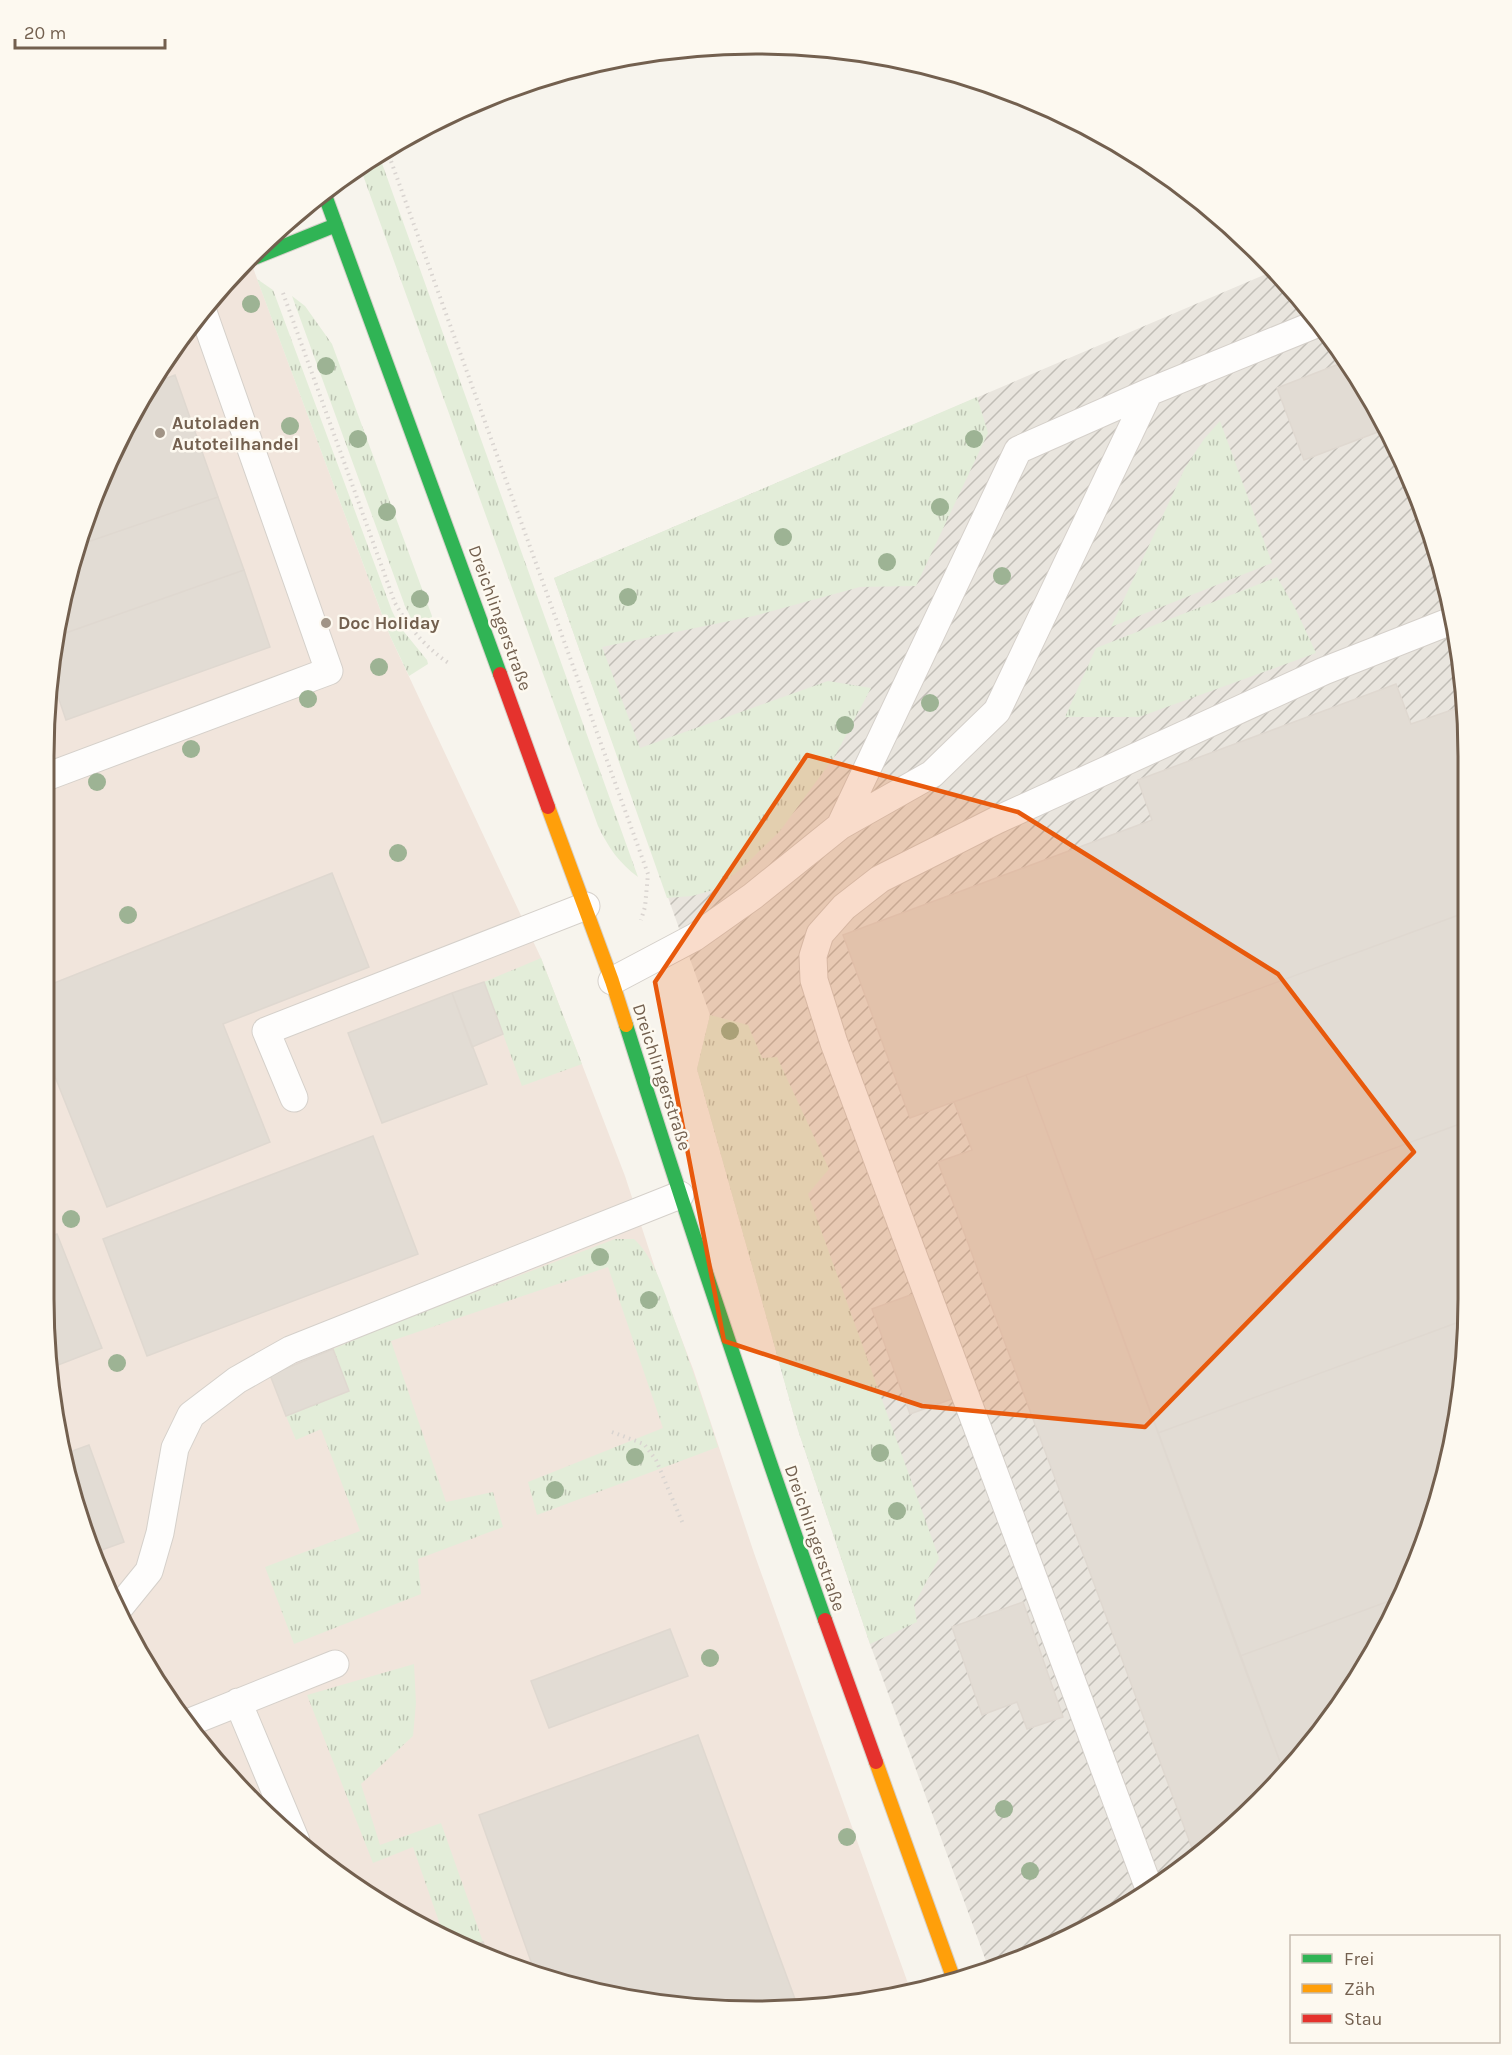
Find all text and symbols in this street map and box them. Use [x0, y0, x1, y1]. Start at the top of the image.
scale bar [15, 12, 165, 50]
text: 20 m [24, 22, 66, 44]
place label: Autoladen Autoteilhandel [172, 412, 299, 455]
marker: Autoladen Autoteilhandel [153, 426, 167, 440]
street label: Dreichlingerstraße [463, 542, 537, 694]
place label: Doc Holiday [338, 612, 440, 634]
marker: Doc Holiday [319, 616, 333, 630]
street label: Dreichlingerstraße [628, 1001, 696, 1153]
street label: Dreichlingerstraße [780, 1462, 850, 1614]
legend [1290, 1935, 1500, 2043]
text: Frei [1344, 1948, 1375, 1970]
text: Zäh [1344, 1978, 1375, 2000]
text: Stau [1344, 2008, 1382, 2030]

